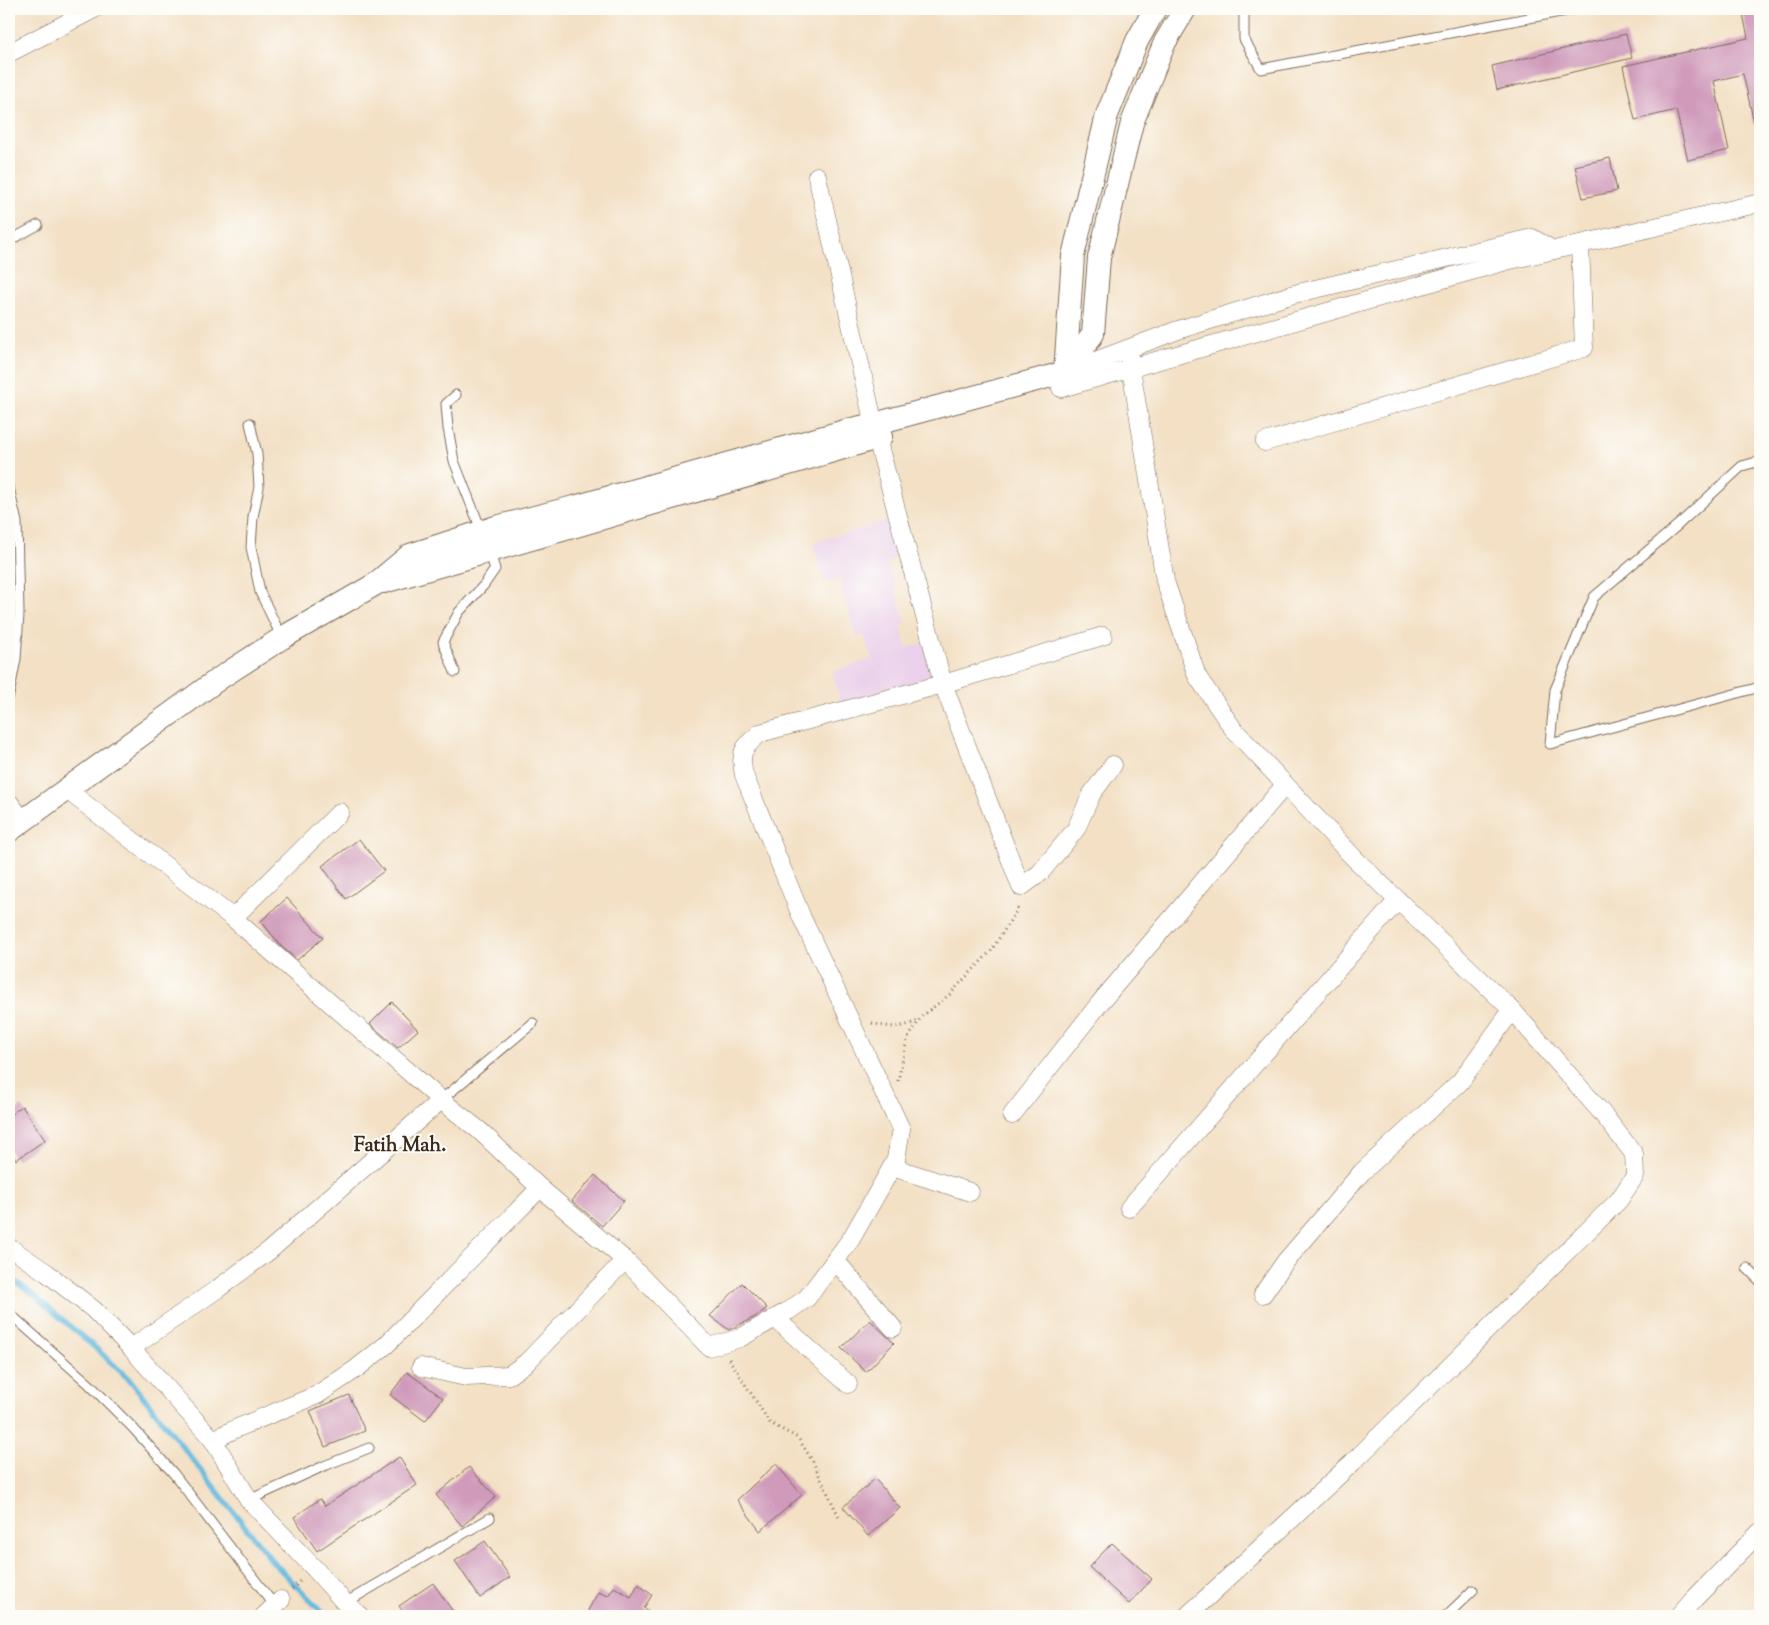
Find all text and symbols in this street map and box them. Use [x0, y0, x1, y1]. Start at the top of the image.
district label: Fatih Mah. [354, 1132, 446, 1161]

